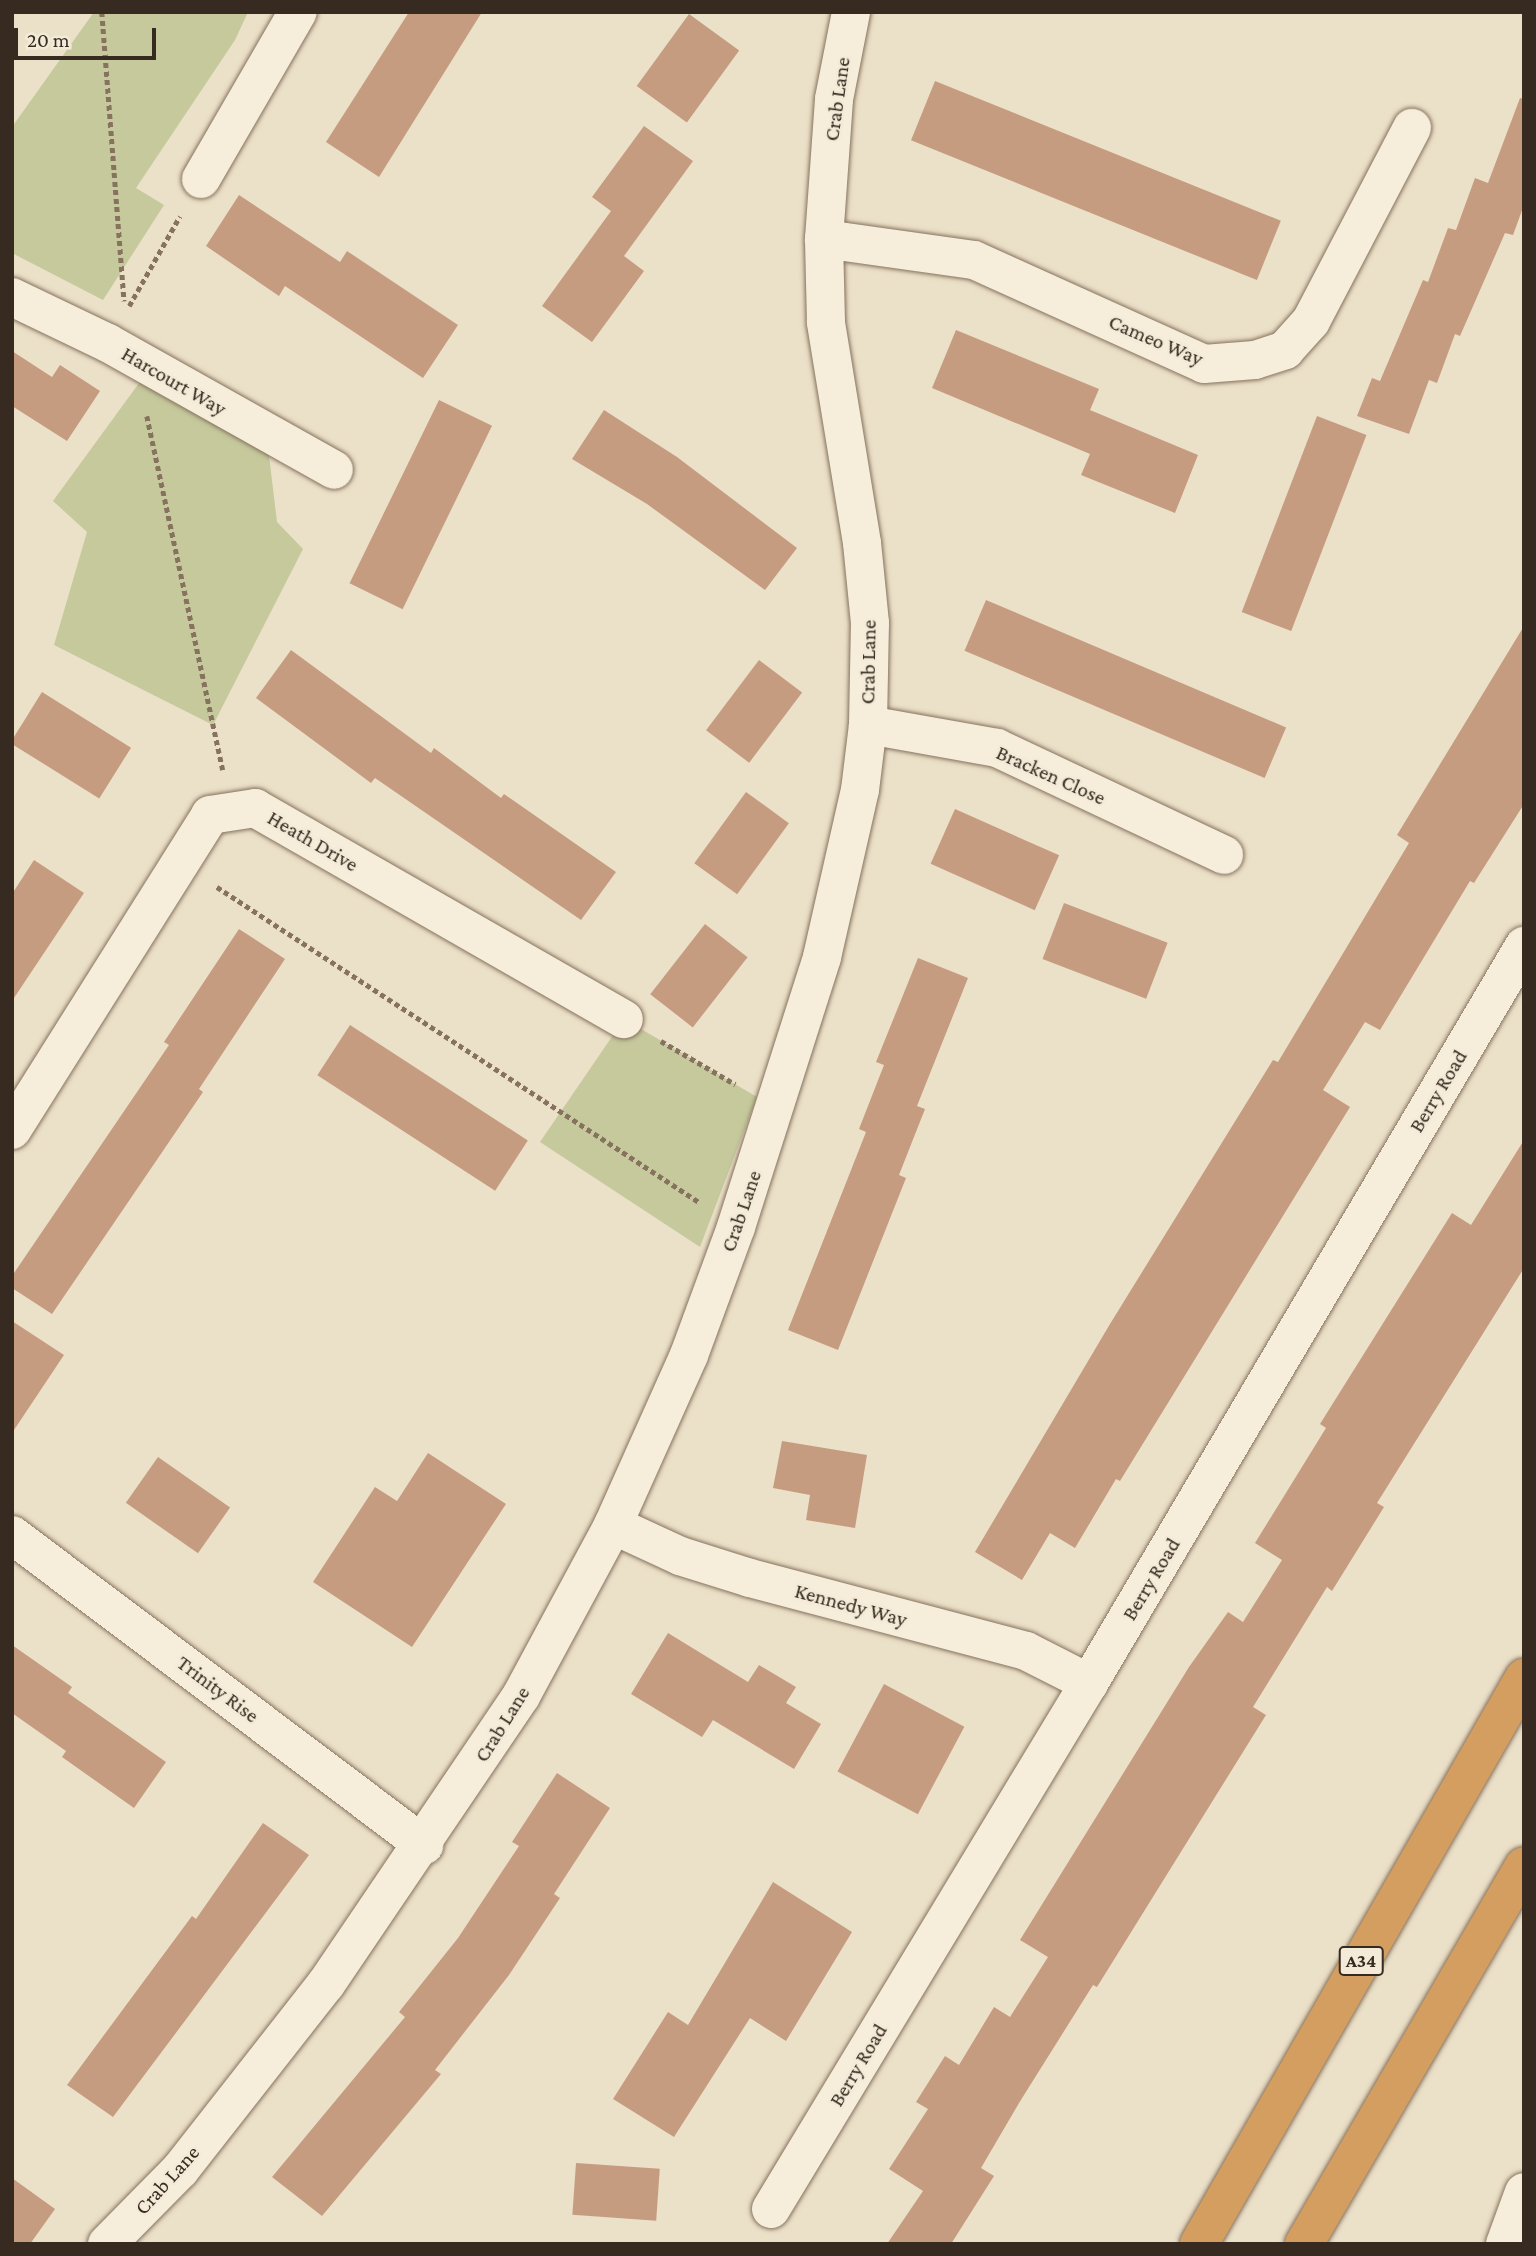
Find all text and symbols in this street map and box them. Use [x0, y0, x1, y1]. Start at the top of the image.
scale bar [18, 14, 159, 58]
text: 20 m [27, 28, 70, 52]
street label: Crab Lane [819, 55, 855, 143]
street label: Cameo Way [1105, 309, 1207, 371]
street label: Harcourt Way [117, 341, 231, 421]
street label: Crab Lane [855, 619, 881, 705]
street label: Bracken Close [992, 740, 1110, 810]
street label: Heath Drive [263, 805, 363, 877]
street label: Berry Road [1404, 1045, 1472, 1137]
street label: Crab Lane [715, 1167, 767, 1255]
street label: Berry Road [1117, 1533, 1185, 1625]
street label: Kennedy Way [792, 1578, 910, 1632]
street label: Trinity Rise [172, 1650, 264, 1728]
street label: Crab Lane [469, 1681, 535, 1767]
road number: A34 [1338, 1946, 1384, 1977]
street label: Berry Road [824, 2019, 892, 2111]
street label: Crab Lane [129, 2140, 205, 2220]

